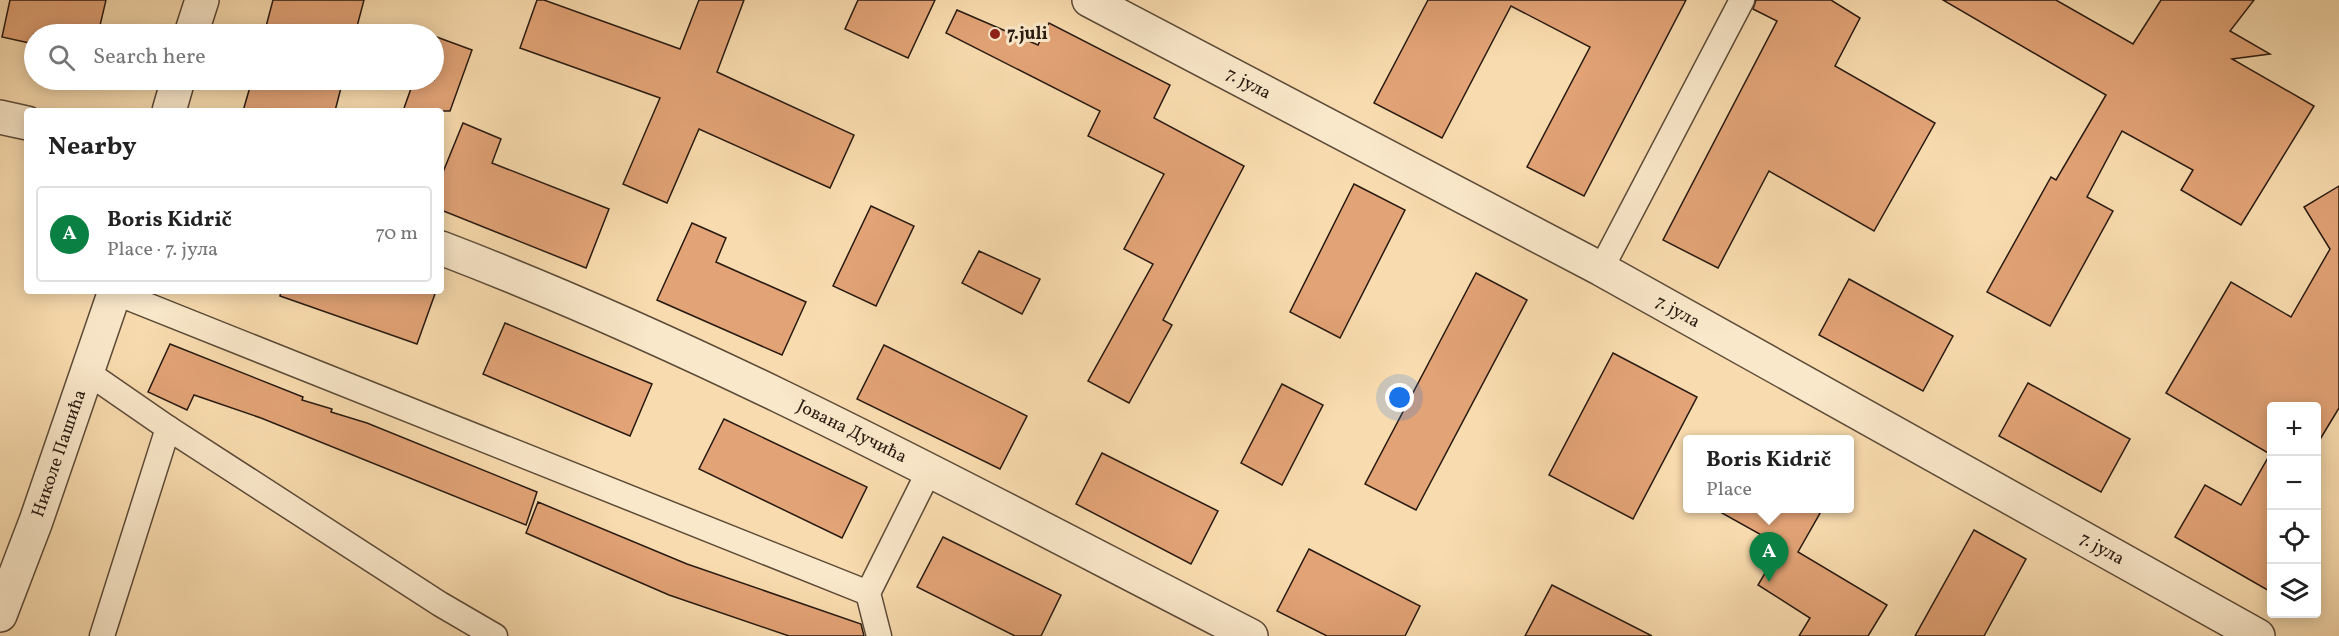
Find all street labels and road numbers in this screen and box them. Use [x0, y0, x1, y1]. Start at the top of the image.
street label: 7. јула [1221, 62, 1275, 106]
street label: 7. јула [1651, 289, 1705, 334]
street label: Николе Пашића [26, 386, 93, 521]
street label: Јована Дучића [792, 394, 911, 469]
street label: 7. јула [2075, 526, 2129, 571]

